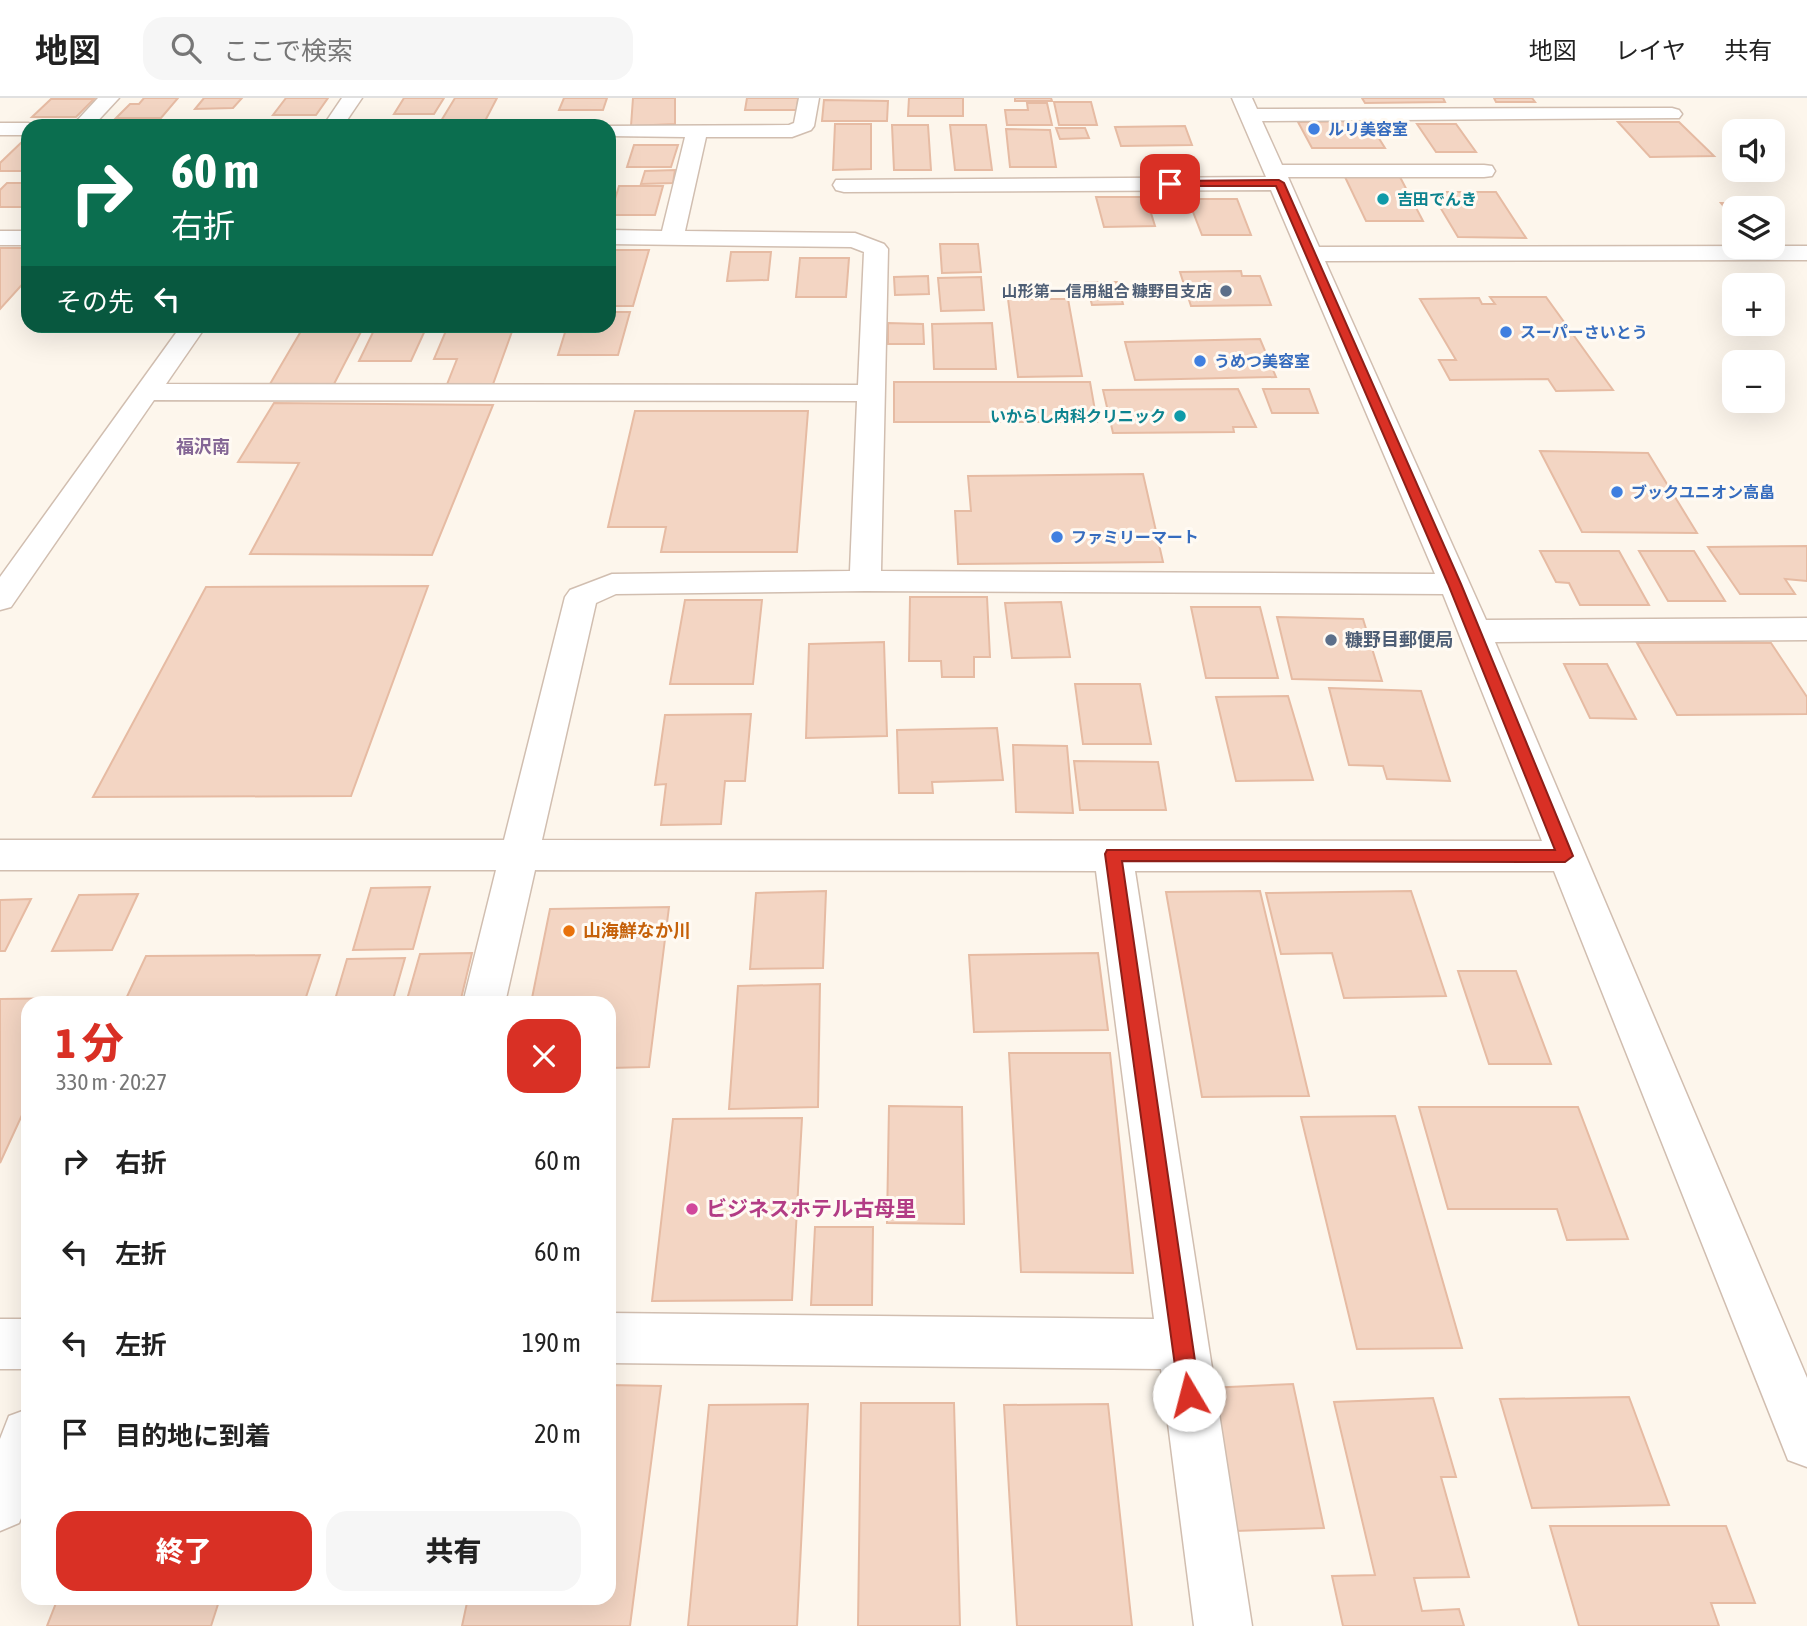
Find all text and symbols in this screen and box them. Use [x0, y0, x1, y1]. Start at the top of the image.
search box [143, 17, 633, 80]
icon: search [167, 29, 205, 67]
text: 地図 [35, 31, 101, 69]
text: ここで検索 [223, 36, 353, 66]
text: 地図 [1529, 37, 1577, 64]
text: レイヤ [1615, 37, 1686, 64]
text: 共有 [1724, 37, 1772, 64]
map controls [1722, 119, 1785, 413]
button: sound [1722, 119, 1785, 182]
place label: ルリ美容室 [1328, 120, 1408, 138]
marker: ルリ美容室 [1306, 121, 1322, 137]
text: 60 m [171, 142, 259, 198]
icon: right [56, 147, 147, 238]
pin [1140, 154, 1200, 214]
icon: arrive [1151, 165, 1189, 203]
place label: 吉田でんき [1397, 190, 1477, 208]
marker: 吉田でんき [1375, 191, 1391, 207]
button: layers [1722, 196, 1785, 259]
text: 右折 [171, 207, 235, 244]
button: + [1722, 273, 1785, 336]
icon: left [148, 280, 186, 318]
place label: 山形第一信用組合 糠野目支店 [1002, 282, 1212, 300]
marker: 山形第一信用組合 糠野目支店 [1218, 283, 1234, 299]
text: その先 [56, 287, 134, 317]
place label: スーパーさいとう [1520, 323, 1648, 341]
marker: スーパーさいとう [1498, 324, 1514, 340]
button: − [1722, 350, 1785, 413]
place label: うめつ美容室 [1214, 352, 1310, 370]
marker: うめつ美容室 [1192, 353, 1208, 369]
place label: いからし内科クリニック [990, 407, 1166, 425]
marker: いからし内科クリニック [1172, 408, 1188, 424]
district label: 福沢南 [176, 436, 230, 457]
place label: ブックユニオン高畠 [1631, 483, 1775, 501]
marker: ブックユニオン高畠 [1609, 484, 1625, 500]
place label: ファミリーマート [1071, 528, 1199, 546]
marker: ファミリーマート [1049, 529, 1065, 545]
place label: 糠野目郵便局 [1345, 629, 1453, 650]
marker: 糠野目郵便局 [1323, 632, 1339, 648]
place label: 山海鮮なか川 [583, 920, 691, 941]
marker: 山海鮮なか川 [561, 923, 577, 939]
text: 1 分 [56, 1019, 124, 1067]
button: close [507, 1019, 581, 1093]
text: 330 m · 20:27 [56, 1069, 167, 1095]
icon: right [56, 1142, 94, 1180]
text: 60 m [534, 1146, 581, 1176]
text: 右折 [115, 1148, 167, 1178]
place label: ビジネスホテル古母里 [706, 1196, 916, 1220]
marker: ビジネスホテル古母里 [684, 1201, 700, 1217]
icon: left [56, 1233, 94, 1271]
text: 60 m [534, 1237, 581, 1267]
text: 左折 [115, 1239, 167, 1269]
icon: left [56, 1324, 94, 1362]
text: 190 m [522, 1328, 581, 1358]
text: 左折 [115, 1330, 167, 1360]
position arrow [1152, 1358, 1226, 1432]
icon: arrive [56, 1415, 94, 1453]
text: 20 m [534, 1419, 581, 1449]
text: 目的地に到着 [115, 1421, 271, 1451]
button: 終了 [56, 1511, 312, 1591]
button: 共有 [326, 1511, 581, 1591]

